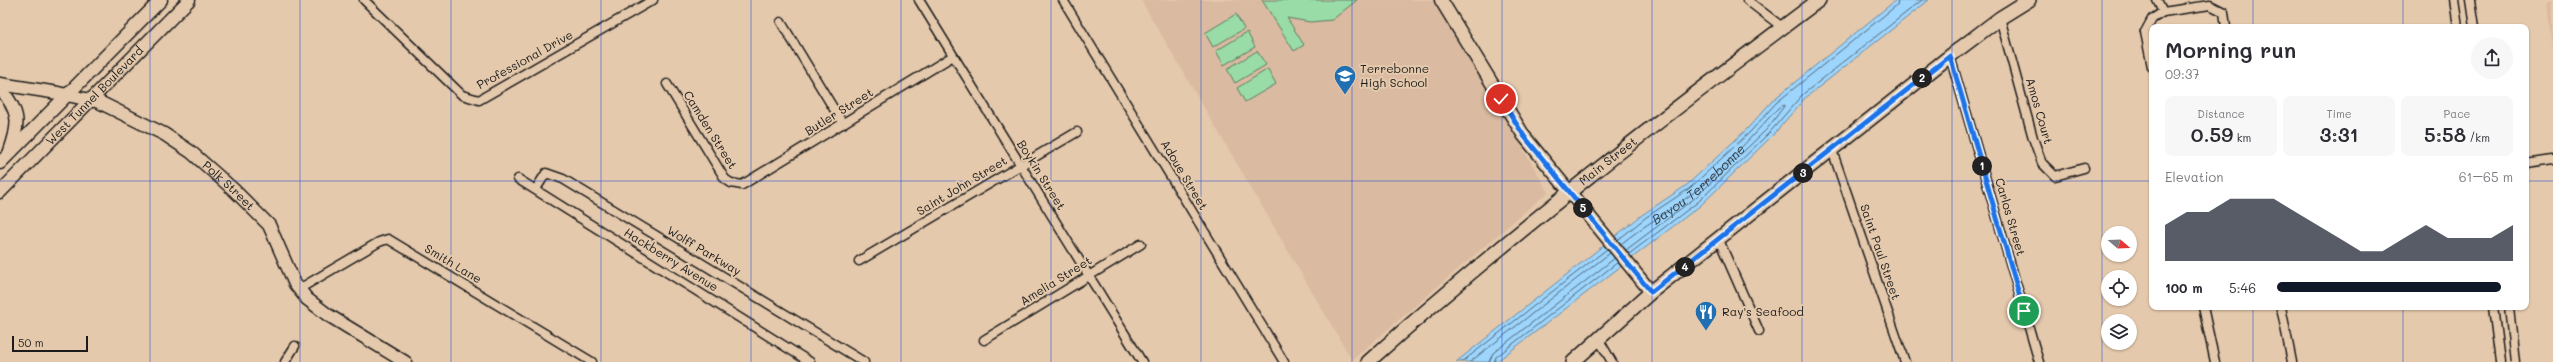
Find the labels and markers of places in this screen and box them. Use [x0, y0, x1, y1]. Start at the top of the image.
place label: Terrebonne High School [1360, 60, 1429, 90]
school or university icon: Terrebonne High School [1332, 63, 1358, 96]
pin: 2 [1912, 68, 1932, 88]
pin [1484, 82, 1518, 116]
pin: 1 [1972, 156, 1992, 176]
pin: 3 [1793, 163, 1813, 183]
pin: 5 [1573, 198, 1593, 218]
pin: 4 [1675, 257, 1695, 277]
pin [2007, 294, 2041, 328]
restaurant icon: Ray's Seafood [1693, 299, 1719, 332]
place label: Ray's Seafood [1722, 303, 1804, 319]

